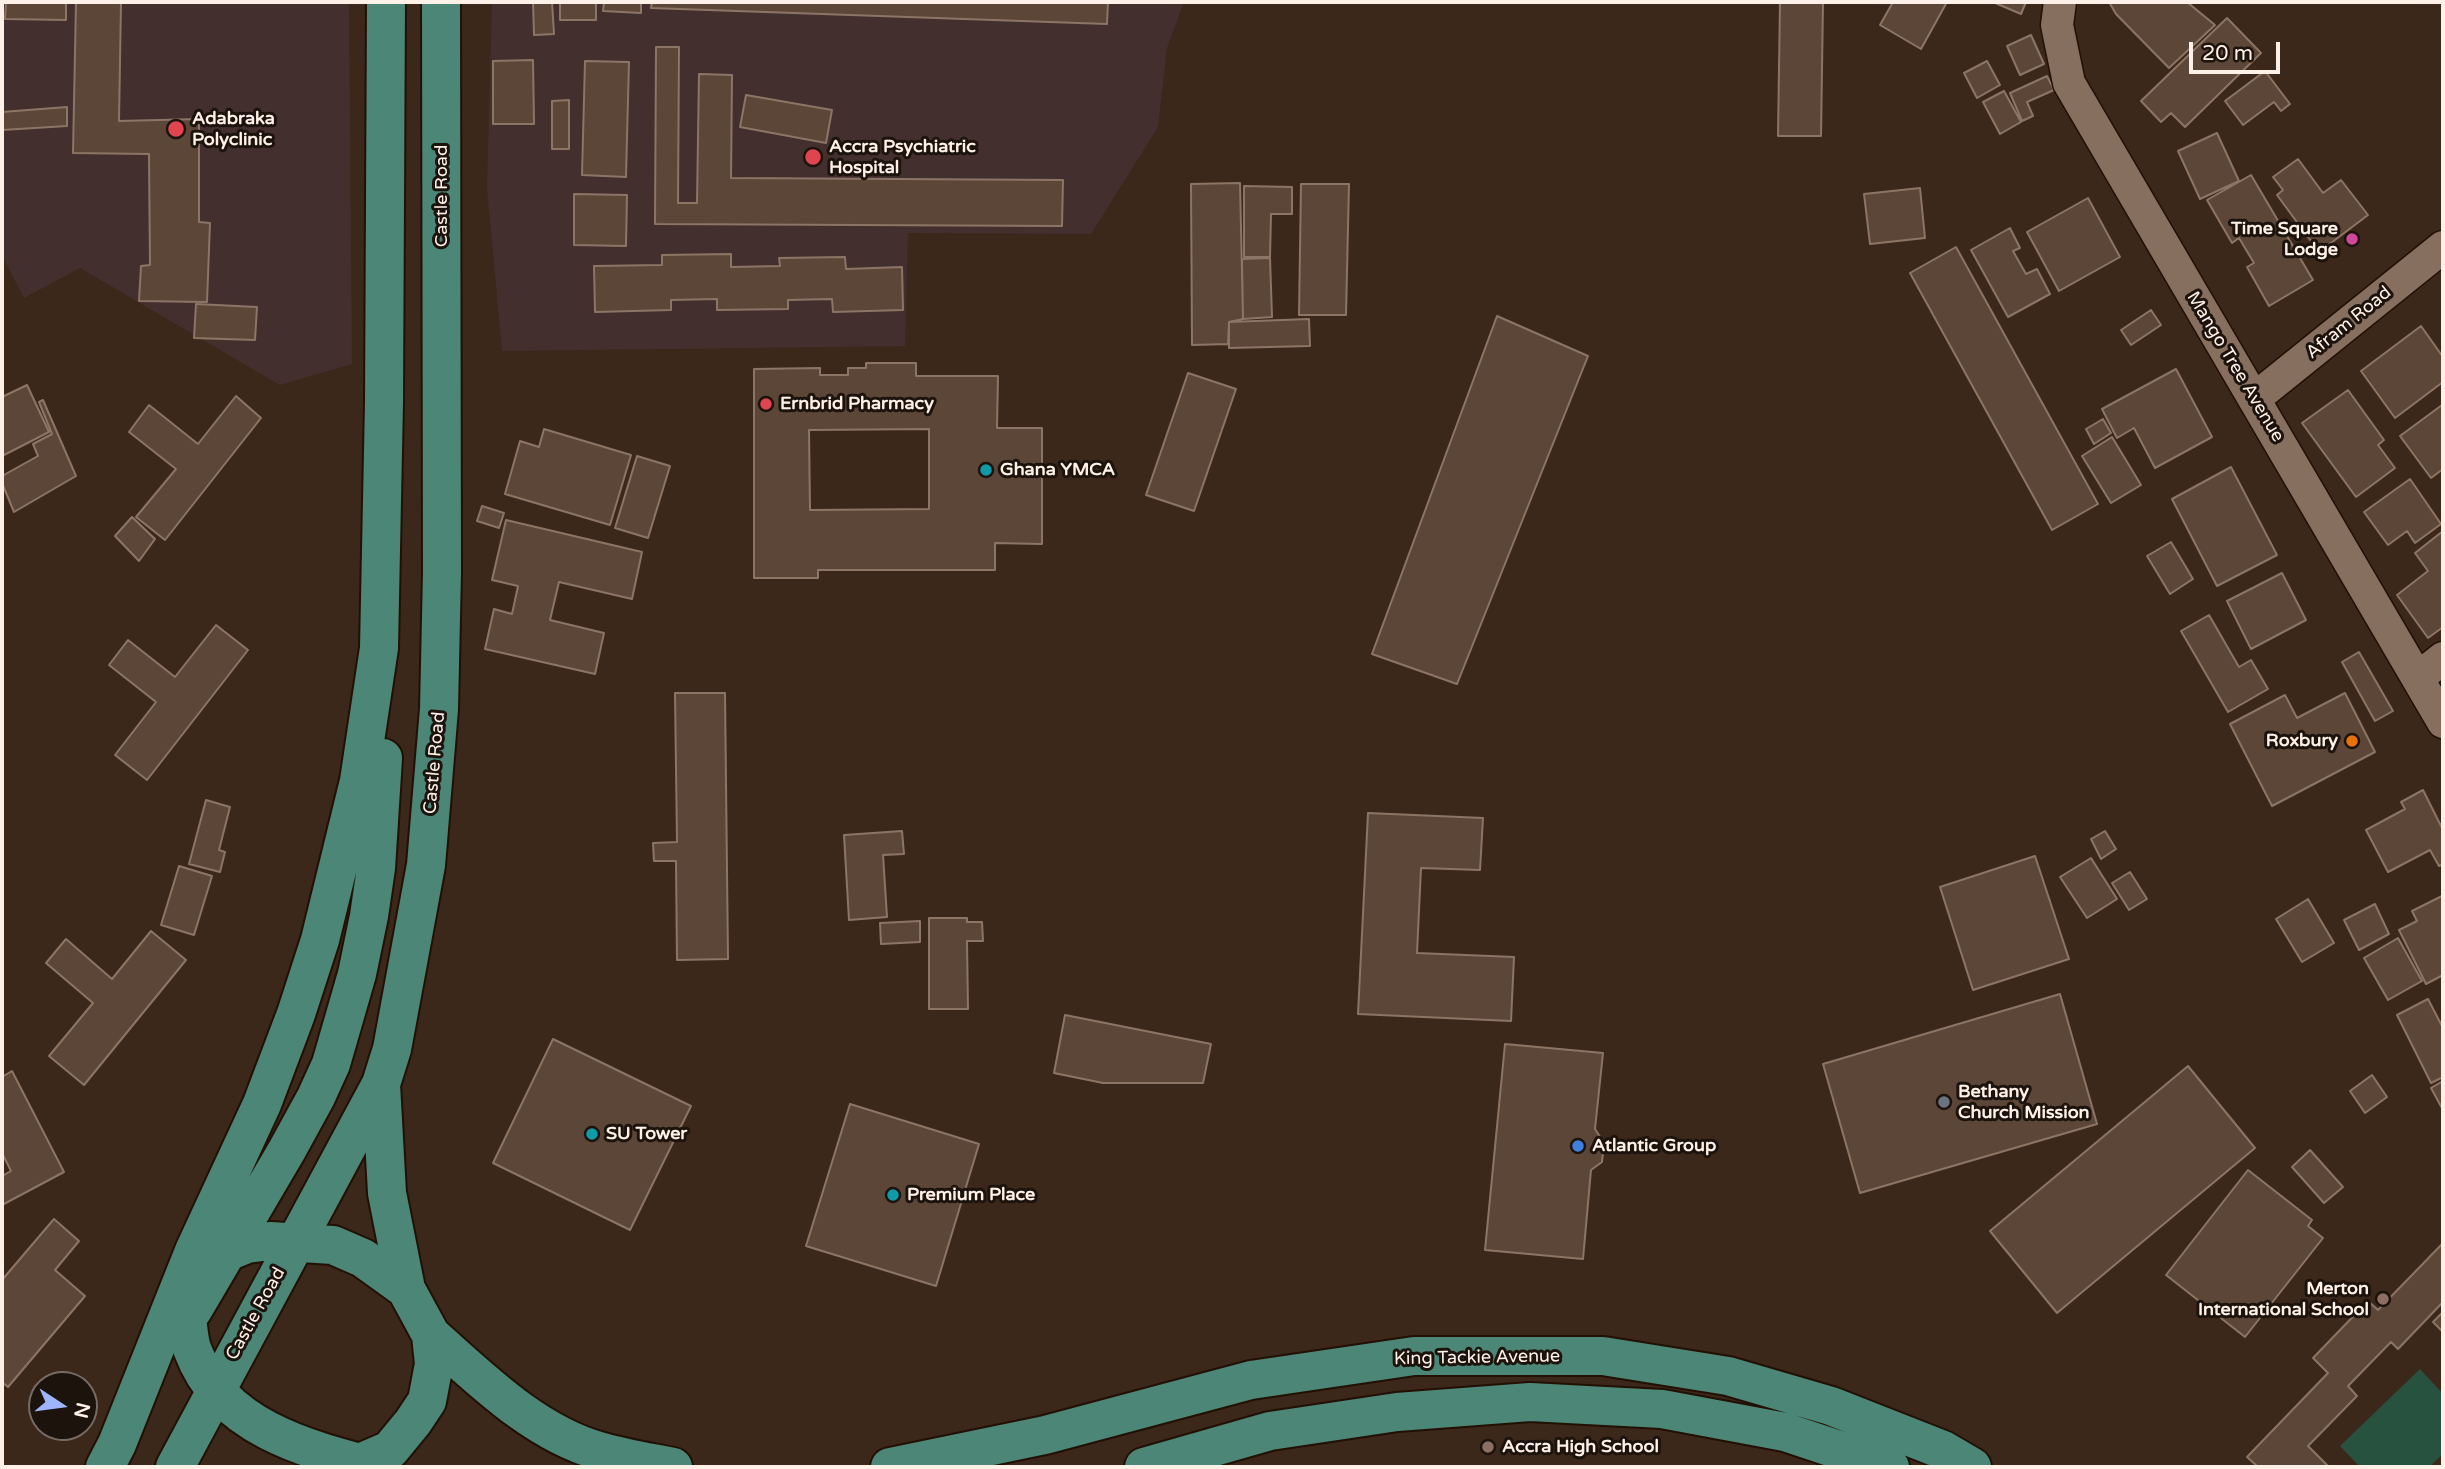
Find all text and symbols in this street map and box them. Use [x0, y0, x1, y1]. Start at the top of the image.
scale bar [2193, 28, 2284, 72]
text: 20 m [2202, 41, 2253, 66]
place label: Adabraka Polyclinic [192, 108, 275, 150]
marker: Adabraka Polyclinic [166, 119, 186, 139]
place label: Accra Psychiatric Hospital [829, 136, 976, 178]
street label: Castle Road [431, 145, 453, 247]
marker: Accra Psychiatric Hospital [803, 147, 823, 167]
place label: Time Square Lodge [2231, 218, 2338, 260]
marker: Time Square Lodge [2344, 231, 2360, 247]
street label: Afram Road [2302, 282, 2396, 364]
street label: Mango Tree Avenue [2182, 288, 2288, 446]
place label: Ernbrid Pharmacy [780, 393, 934, 415]
marker: Ernbrid Pharmacy [758, 396, 774, 412]
place label: Ghana YMCA [1000, 459, 1115, 481]
marker: Ghana YMCA [978, 462, 994, 478]
street label: Castle Road [420, 711, 450, 815]
place label: Roxbury [2266, 730, 2338, 752]
marker: Roxbury [2344, 733, 2360, 749]
place label: Bethany Church Mission [1958, 1081, 2090, 1124]
marker: Bethany Church Mission [1936, 1094, 1952, 1110]
place label: SU Tower [606, 1123, 687, 1145]
marker: SU Tower [584, 1126, 600, 1142]
place label: Atlantic Group [1592, 1135, 1716, 1157]
marker: Atlantic Group [1570, 1138, 1586, 1154]
place label: Premium Place [907, 1184, 1035, 1206]
marker: Premium Place [885, 1187, 901, 1203]
street label: Castle Road [222, 1264, 290, 1364]
place label: Merton International School [2198, 1278, 2369, 1320]
marker: Merton International School [2375, 1291, 2391, 1307]
street label: King Tackie Avenue [1394, 1346, 1560, 1370]
north arrow [28, 1371, 98, 1441]
text: N [69, 1400, 94, 1420]
place label: Accra High School [1502, 1436, 1659, 1458]
marker: Accra High School [1480, 1439, 1496, 1455]

